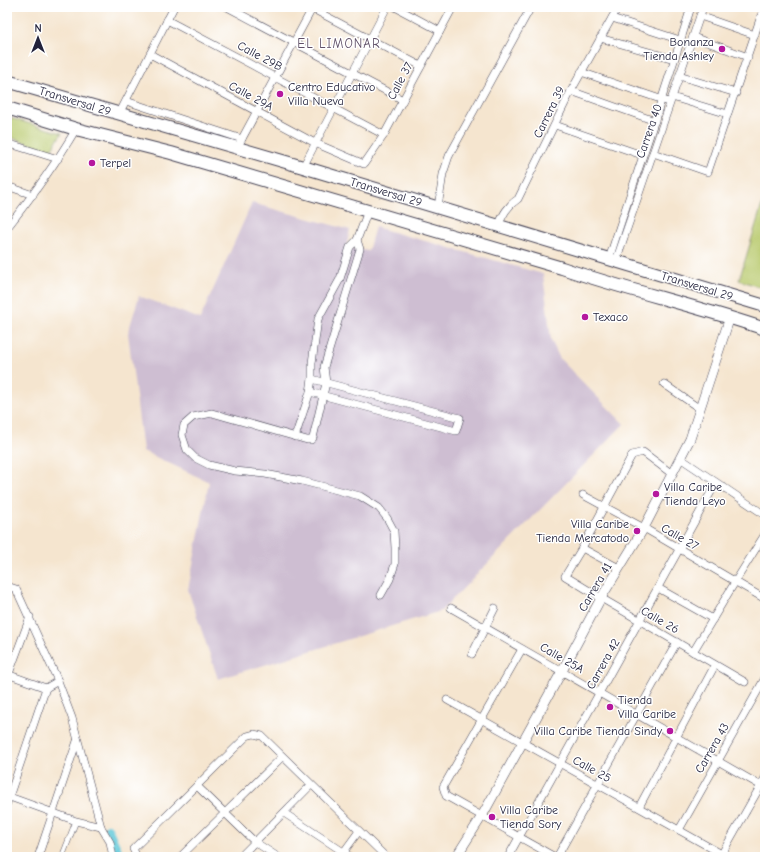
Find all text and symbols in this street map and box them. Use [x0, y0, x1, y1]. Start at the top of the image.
north arrow [18, 18, 58, 58]
text: N [34, 22, 42, 35]
place label: Bonanza Tienda Ashley [643, 35, 715, 63]
district label: EL LIMONAR [297, 36, 381, 51]
street label: Calle 29B [235, 38, 285, 74]
marker: Bonanza Tienda Ashley [717, 44, 727, 54]
street label: Calle 37 [384, 60, 416, 102]
street label: Calle 29A [226, 78, 276, 114]
place label: Centro Educativo Villa Nueva [288, 80, 375, 108]
street label: Transversal 29 [37, 83, 113, 119]
street label: Carrera 39 [530, 84, 568, 140]
marker: Centro Educativo Villa Nueva [275, 89, 285, 99]
street label: Carrera 40 [633, 102, 665, 160]
place label: Terpel [100, 156, 131, 170]
marker: Terpel [87, 158, 97, 168]
street label: Transversal 29 [348, 174, 424, 210]
street label: Transversal 29 [659, 268, 735, 304]
place label: Texaco [593, 310, 628, 324]
marker: Texaco [580, 312, 590, 322]
place label: Villa Caribe Tienda Leyo [664, 480, 726, 508]
marker: Villa Caribe Tienda Leyo [651, 489, 661, 499]
place label: Villa Caribe Tienda Mercatodo [536, 517, 629, 545]
street label: Calle 27 [659, 521, 701, 553]
marker: Villa Caribe Tienda Mercatodo [632, 526, 642, 536]
street label: Carrera 41 [575, 560, 615, 614]
street label: Calle 26 [638, 604, 682, 636]
street label: Carrera 42 [583, 636, 623, 692]
street label: Calle 25A [537, 640, 587, 676]
place label: Tienda Villa Caribe [618, 693, 676, 721]
marker: Tienda Villa Caribe [605, 702, 615, 712]
street label: Carrera 43 [692, 720, 732, 776]
place label: Villa Caribe Tienda Sindy [534, 724, 663, 738]
marker: Villa Caribe Tienda Sindy [665, 726, 675, 736]
street label: Calle 25 [570, 753, 614, 785]
place label: Villa Caribe Tienda Sory [500, 803, 562, 831]
marker: Villa Caribe Tienda Sory [487, 812, 497, 822]

